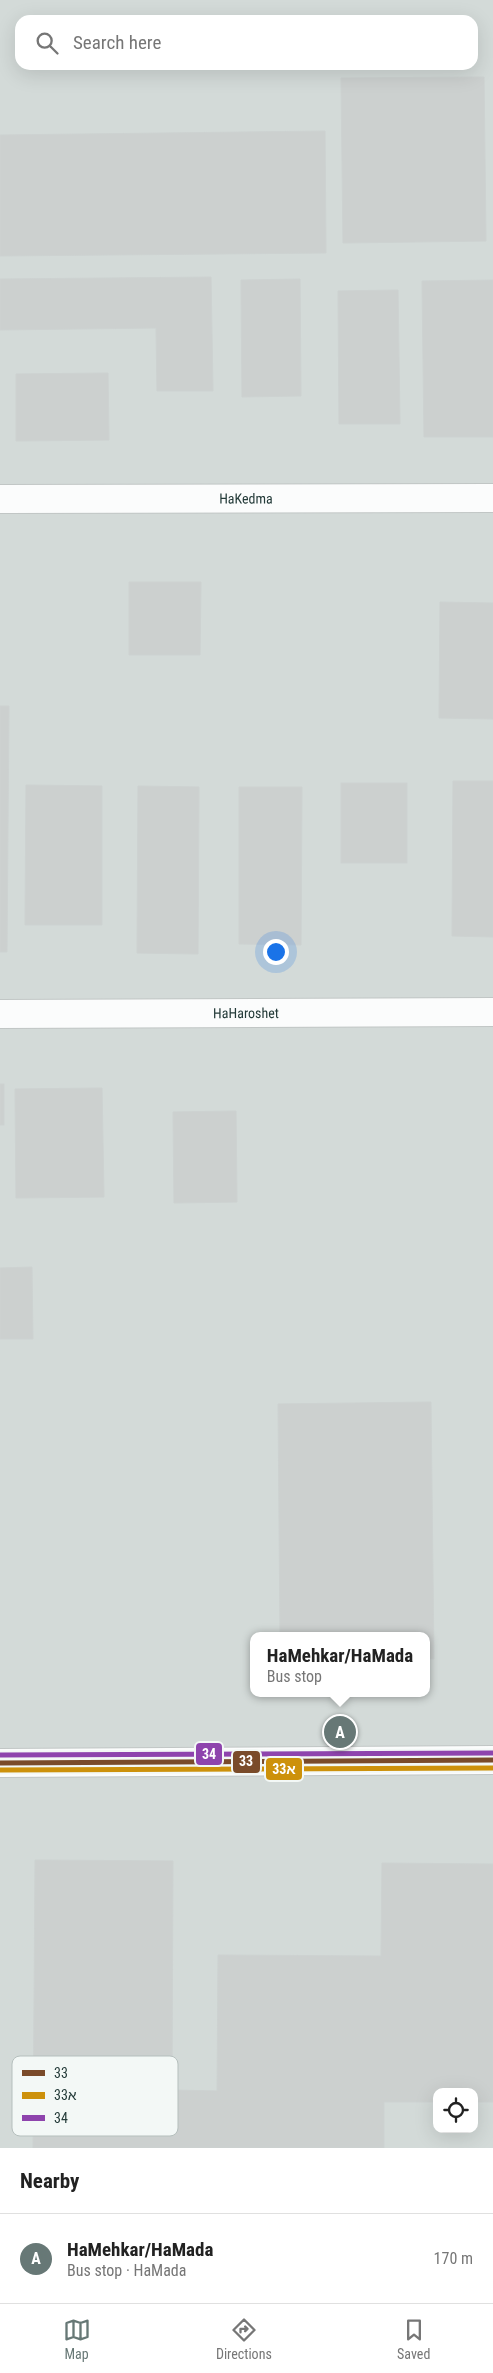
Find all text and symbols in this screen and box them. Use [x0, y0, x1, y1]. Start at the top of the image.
search box [15, 15, 478, 70]
icon: search [33, 29, 61, 57]
text: Search here [73, 31, 161, 54]
street label: HaKedma [219, 490, 273, 507]
your location [263, 939, 289, 965]
street label: HaHaroshet [213, 1005, 279, 1021]
popup [250, 1632, 430, 1697]
text: HaMehkar/HaMada [267, 1644, 413, 1667]
text: Bus stop [267, 1667, 322, 1686]
pin: A [324, 1713, 356, 1751]
line badge: 34 [195, 1742, 223, 1766]
text: 34 [202, 1746, 216, 1762]
line badge: 33 [232, 1750, 261, 1774]
text: 33 [239, 1753, 253, 1769]
line badge: 33א [265, 1757, 303, 1781]
text: 33א [272, 1761, 296, 1777]
legend [12, 2056, 178, 2136]
text: 33 [54, 2065, 68, 2081]
text: 33א [54, 2087, 77, 2103]
map controls [433, 2088, 478, 2133]
button: locate [433, 2088, 478, 2133]
text: 34 [54, 2110, 68, 2126]
text: Nearby [20, 2169, 79, 2193]
text: HaMehkar/HaMada [67, 2238, 213, 2261]
text: A [31, 2249, 41, 2268]
text: 170 m [434, 2249, 473, 2268]
text: Bus stop · HaMada [67, 2261, 186, 2280]
tab: Map [63, 2316, 91, 2362]
tab: Directions [216, 2316, 272, 2362]
tab: Saved [397, 2316, 430, 2362]

